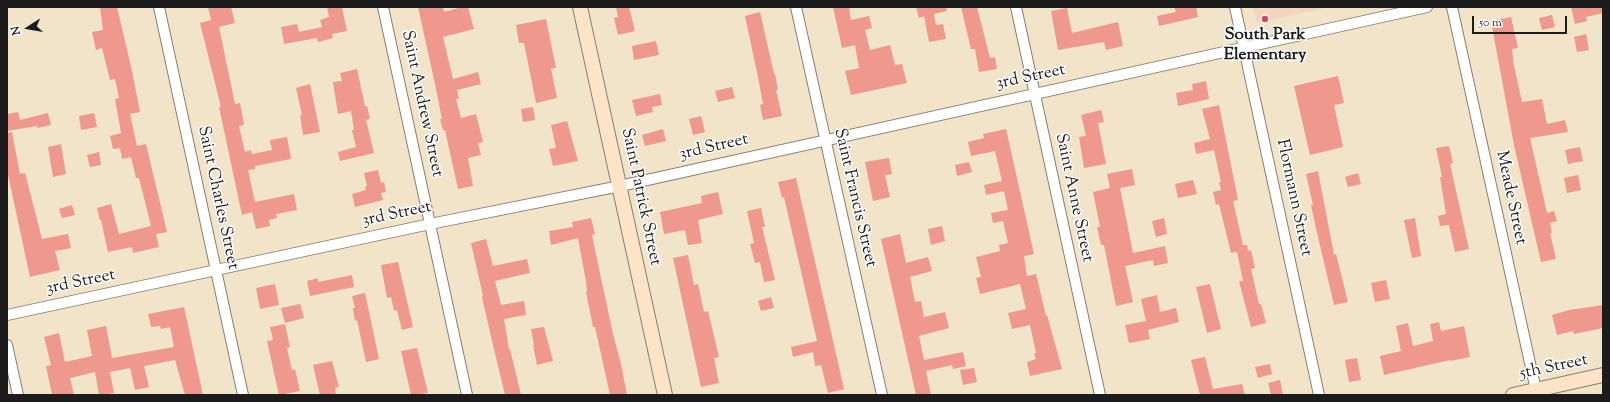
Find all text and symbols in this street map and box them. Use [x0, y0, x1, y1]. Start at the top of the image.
north arrow [8, 8, 48, 48]
scale bar [1474, 8, 1569, 34]
marker: South Park Elementary [1260, 14, 1270, 24]
text: 50 m [1479, 14, 1502, 32]
text: N [8, 25, 25, 36]
place label: South Park Elementary [1224, 26, 1306, 66]
street label: Saint Andrew Street [395, 29, 447, 179]
street label: 3rd Street [995, 61, 1067, 95]
street label: Saint Charles Street [192, 124, 242, 272]
street label: Saint Patrick Street [615, 126, 665, 268]
street label: Saint Francis Street [828, 126, 880, 270]
street label: 3rd Street [678, 130, 750, 166]
street label: Saint Anne Street [1049, 132, 1097, 264]
street label: Flormann Street [1271, 138, 1315, 258]
street label: Meade Street [1490, 149, 1530, 247]
street label: 3rd Street [361, 198, 433, 232]
street label: 3rd Street [45, 266, 117, 300]
street label: 5th Street [1518, 351, 1590, 385]

